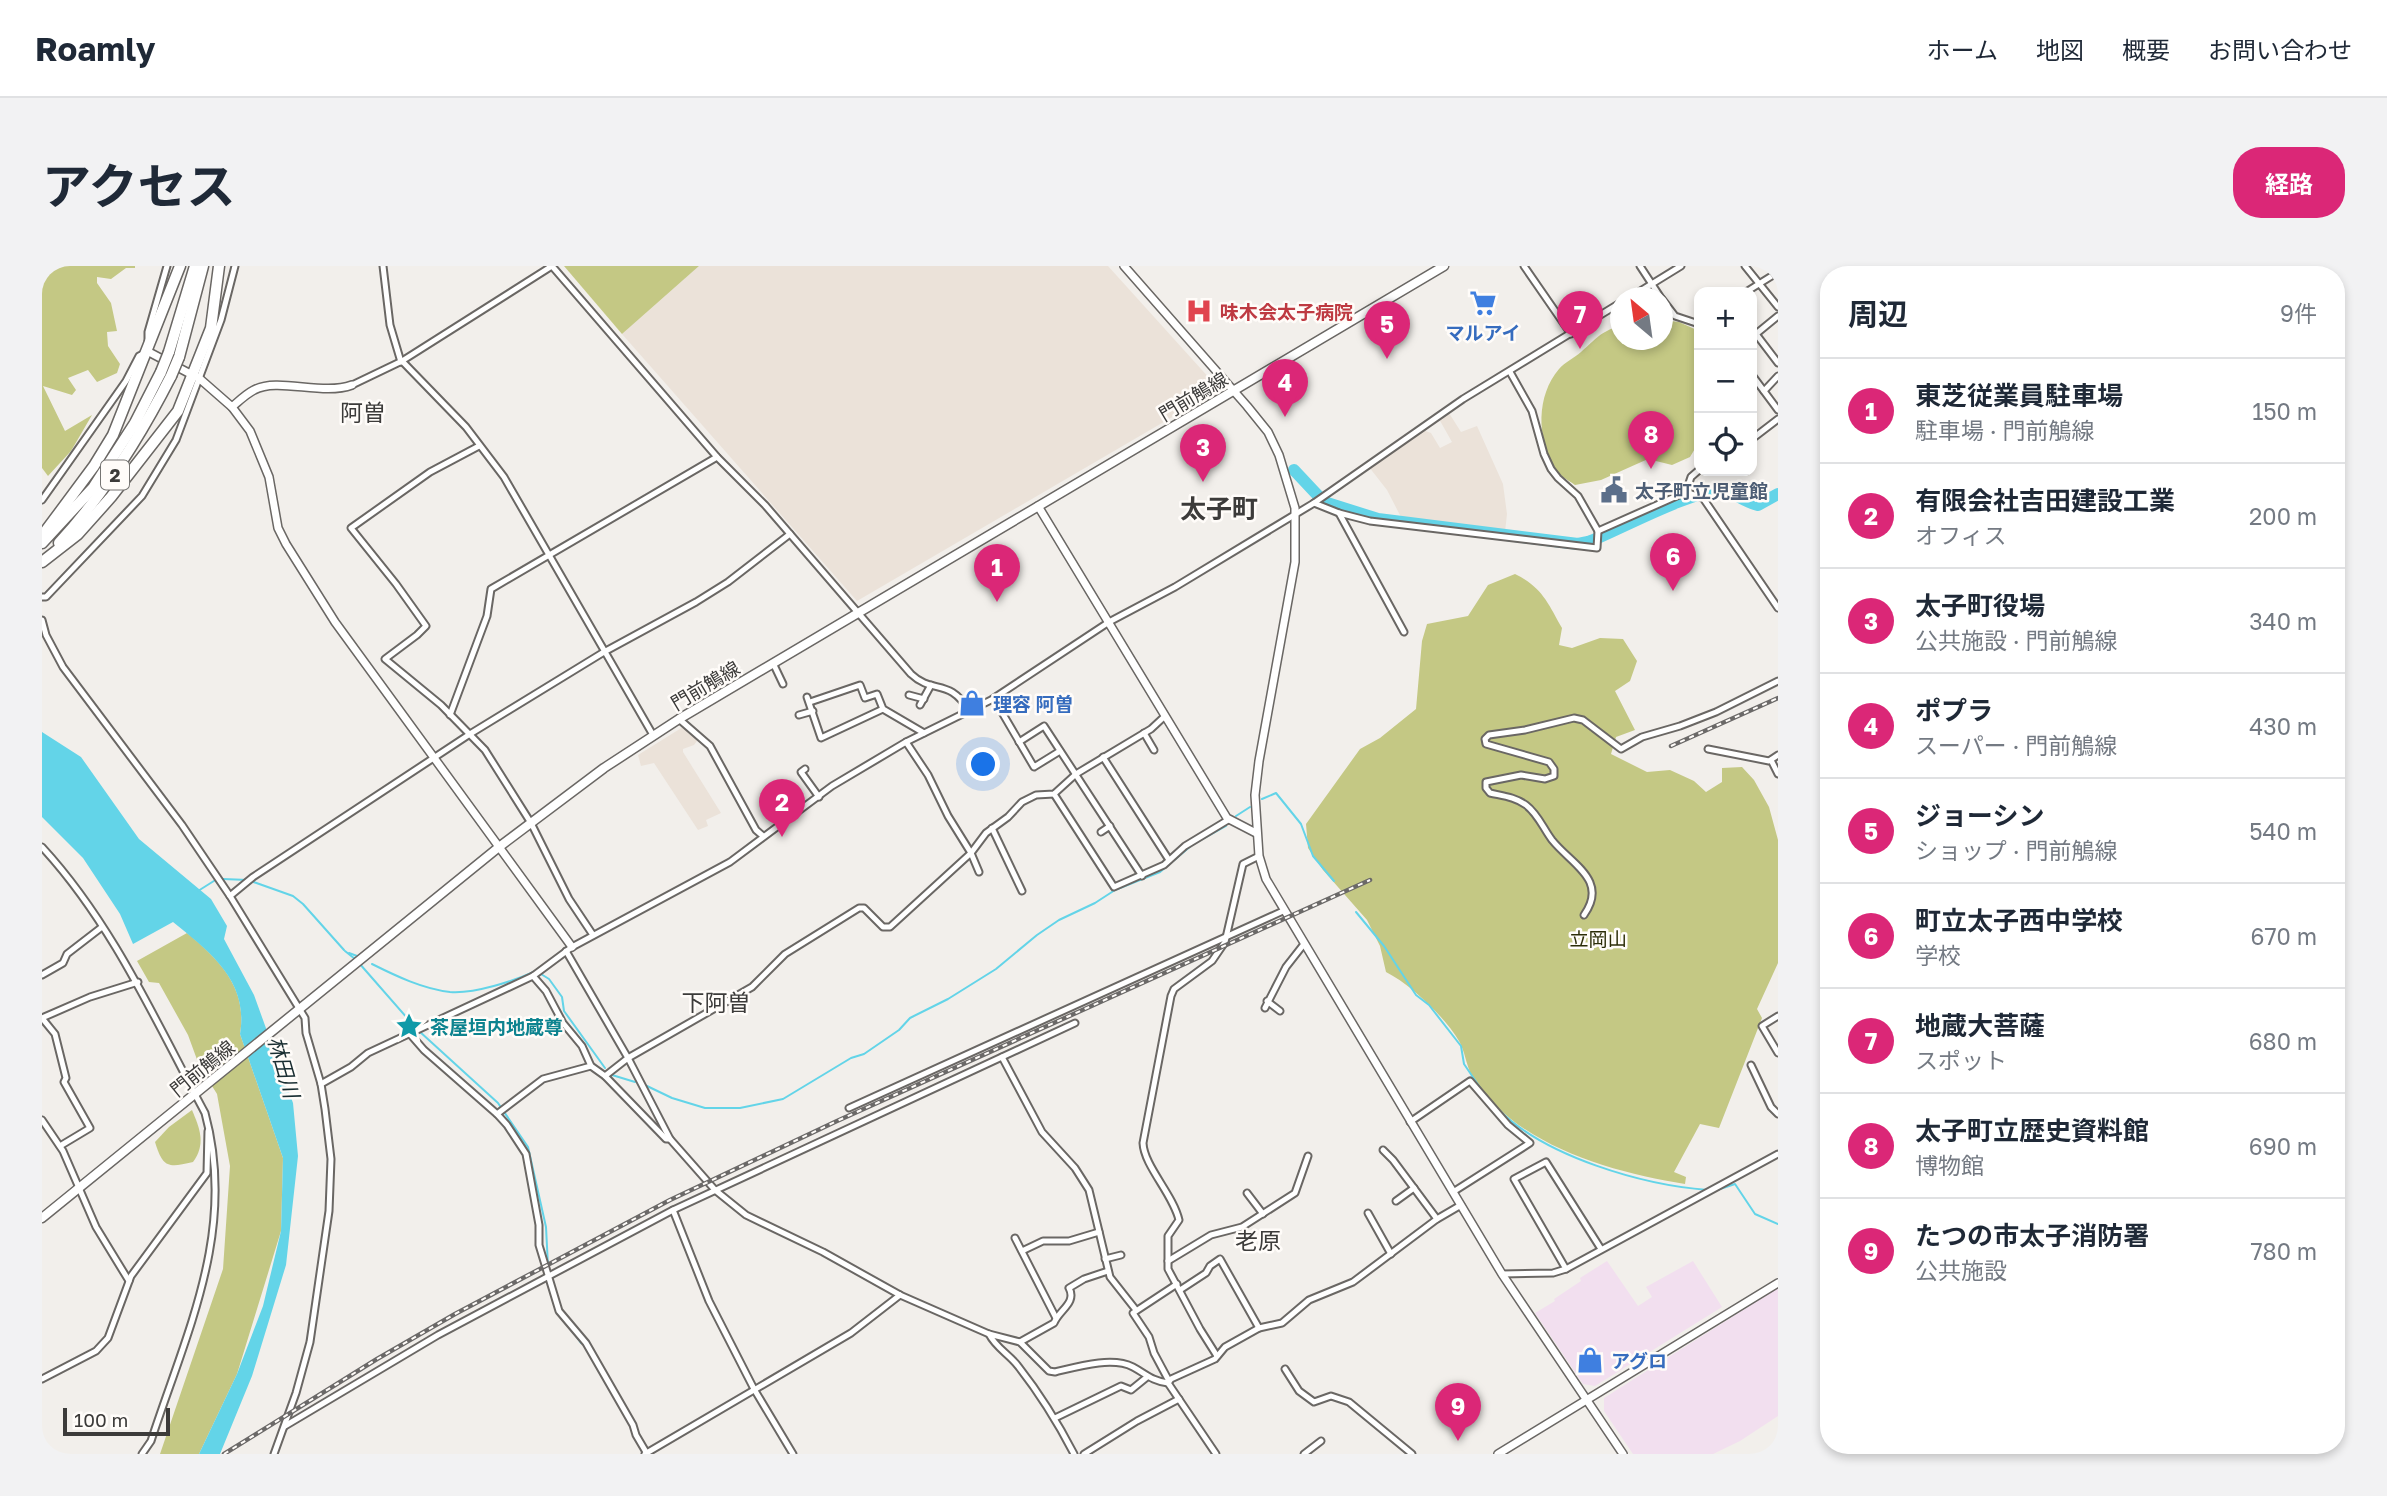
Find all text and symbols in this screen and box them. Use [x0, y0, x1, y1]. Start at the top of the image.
text: Roamly [35, 29, 155, 68]
text: ホーム [1927, 35, 1998, 64]
text: 地図 [2036, 35, 2084, 64]
text: 概要 [2122, 35, 2170, 64]
text: お問い合わせ [2208, 35, 2352, 64]
button: 経路 [2233, 147, 2345, 218]
text: アクセス [42, 156, 236, 215]
north arrow [1610, 287, 1673, 350]
map controls [1694, 287, 1757, 476]
button: + [1694, 287, 1757, 350]
supermarket icon: マルアイ [1468, 288, 1498, 318]
pin: 7 [1557, 291, 1603, 349]
hospital icon: 味木会太子病院 [1184, 296, 1214, 326]
text: 周辺 [1848, 296, 1908, 332]
text: 9件 [2280, 299, 2317, 327]
place label: 味木会太子病院 [1220, 300, 1353, 323]
pin: 5 [1364, 301, 1410, 359]
place label: マルアイ [1445, 321, 1521, 344]
button: − [1694, 350, 1757, 413]
pin: 4 [1262, 359, 1308, 417]
street label: 門前鵤線 [1154, 367, 1232, 425]
text: 東芝従業員駐車場 [1915, 380, 2123, 411]
text: 1 [1865, 397, 1877, 425]
text: 150 m [2252, 397, 2317, 425]
district label: 阿曽 [340, 398, 386, 426]
pin: 8 [1628, 411, 1674, 469]
button: locate [1694, 413, 1757, 476]
text: 駐車場 · 門前鵤線 [1915, 416, 2094, 444]
pin: 3 [1180, 424, 1226, 482]
road number: 2 [101, 460, 129, 490]
public building icon: 太子町立児童館 [1599, 475, 1629, 505]
place label: 太子町立児童館 [1635, 479, 1768, 502]
text: 有限会社吉田建設工業 [1915, 485, 2175, 516]
district label: 太子町 [1180, 493, 1258, 524]
text: 2 [1864, 502, 1878, 530]
text: 200 m [2249, 502, 2317, 530]
text: オフィス [1915, 521, 2007, 549]
pin: 6 [1650, 533, 1696, 591]
pin: 1 [974, 544, 1020, 602]
text: 太子町役場 [1915, 590, 2045, 621]
text: 3 [1864, 607, 1878, 635]
text: 340 m [2249, 607, 2317, 635]
text: 公共施設 · 門前鵤線 [1915, 626, 2117, 654]
street label: 門前鵤線 [666, 656, 744, 714]
shop icon: 理容 阿曽 [957, 688, 987, 718]
place label: 理容 阿曽 [993, 692, 1074, 715]
text: ポプラ [1915, 695, 1993, 726]
text: 4 [1864, 712, 1878, 740]
text: 430 m [2249, 712, 2317, 740]
text: スーパー · 門前鵤線 [1915, 731, 2117, 759]
your location [966, 747, 1000, 781]
pin: 2 [759, 779, 805, 837]
text: ジョーシン [1915, 800, 2044, 831]
text: 5 [1864, 817, 1878, 845]
text: 540 m [2249, 817, 2317, 845]
text: ショップ · 門前鵤線 [1915, 836, 2117, 864]
text: 町立太子西中学校 [1915, 905, 2123, 936]
text: 6 [1864, 922, 1878, 950]
text: 670 m [2251, 922, 2317, 950]
park label: 立岡山 [1569, 927, 1627, 950]
text: 学校 [1915, 941, 1961, 969]
district label: 下阿曽 [682, 988, 751, 1016]
text: 地蔵大菩薩 [1915, 1010, 2045, 1041]
place icon: 茶屋垣内地蔵尊 [394, 1011, 424, 1041]
place label: 茶屋垣内地蔵尊 [430, 1015, 563, 1038]
text: 7 [1865, 1027, 1877, 1055]
text: 680 m [2249, 1027, 2317, 1055]
water label: 林田川 [263, 1033, 306, 1103]
street label: 門前鵤線 [165, 1035, 239, 1101]
text: スポット [1915, 1046, 2007, 1074]
text: 太子町立歴史資料館 [1915, 1115, 2149, 1146]
text: 8 [1864, 1132, 1878, 1160]
text: 690 m [2249, 1132, 2317, 1160]
text: 博物館 [1915, 1151, 1984, 1179]
text: たつの市太子消防署 [1915, 1220, 2149, 1251]
district label: 老原 [1235, 1226, 1281, 1254]
text: 9 [1864, 1237, 1878, 1265]
text: 780 m [2250, 1237, 2317, 1265]
text: 公共施設 [1915, 1256, 2007, 1284]
shop icon: アグロ [1575, 1345, 1605, 1375]
place label: アグロ [1611, 1349, 1667, 1372]
pin: 9 [1435, 1383, 1481, 1441]
scale bar [63, 1405, 170, 1437]
text: 100 m [74, 1408, 128, 1431]

